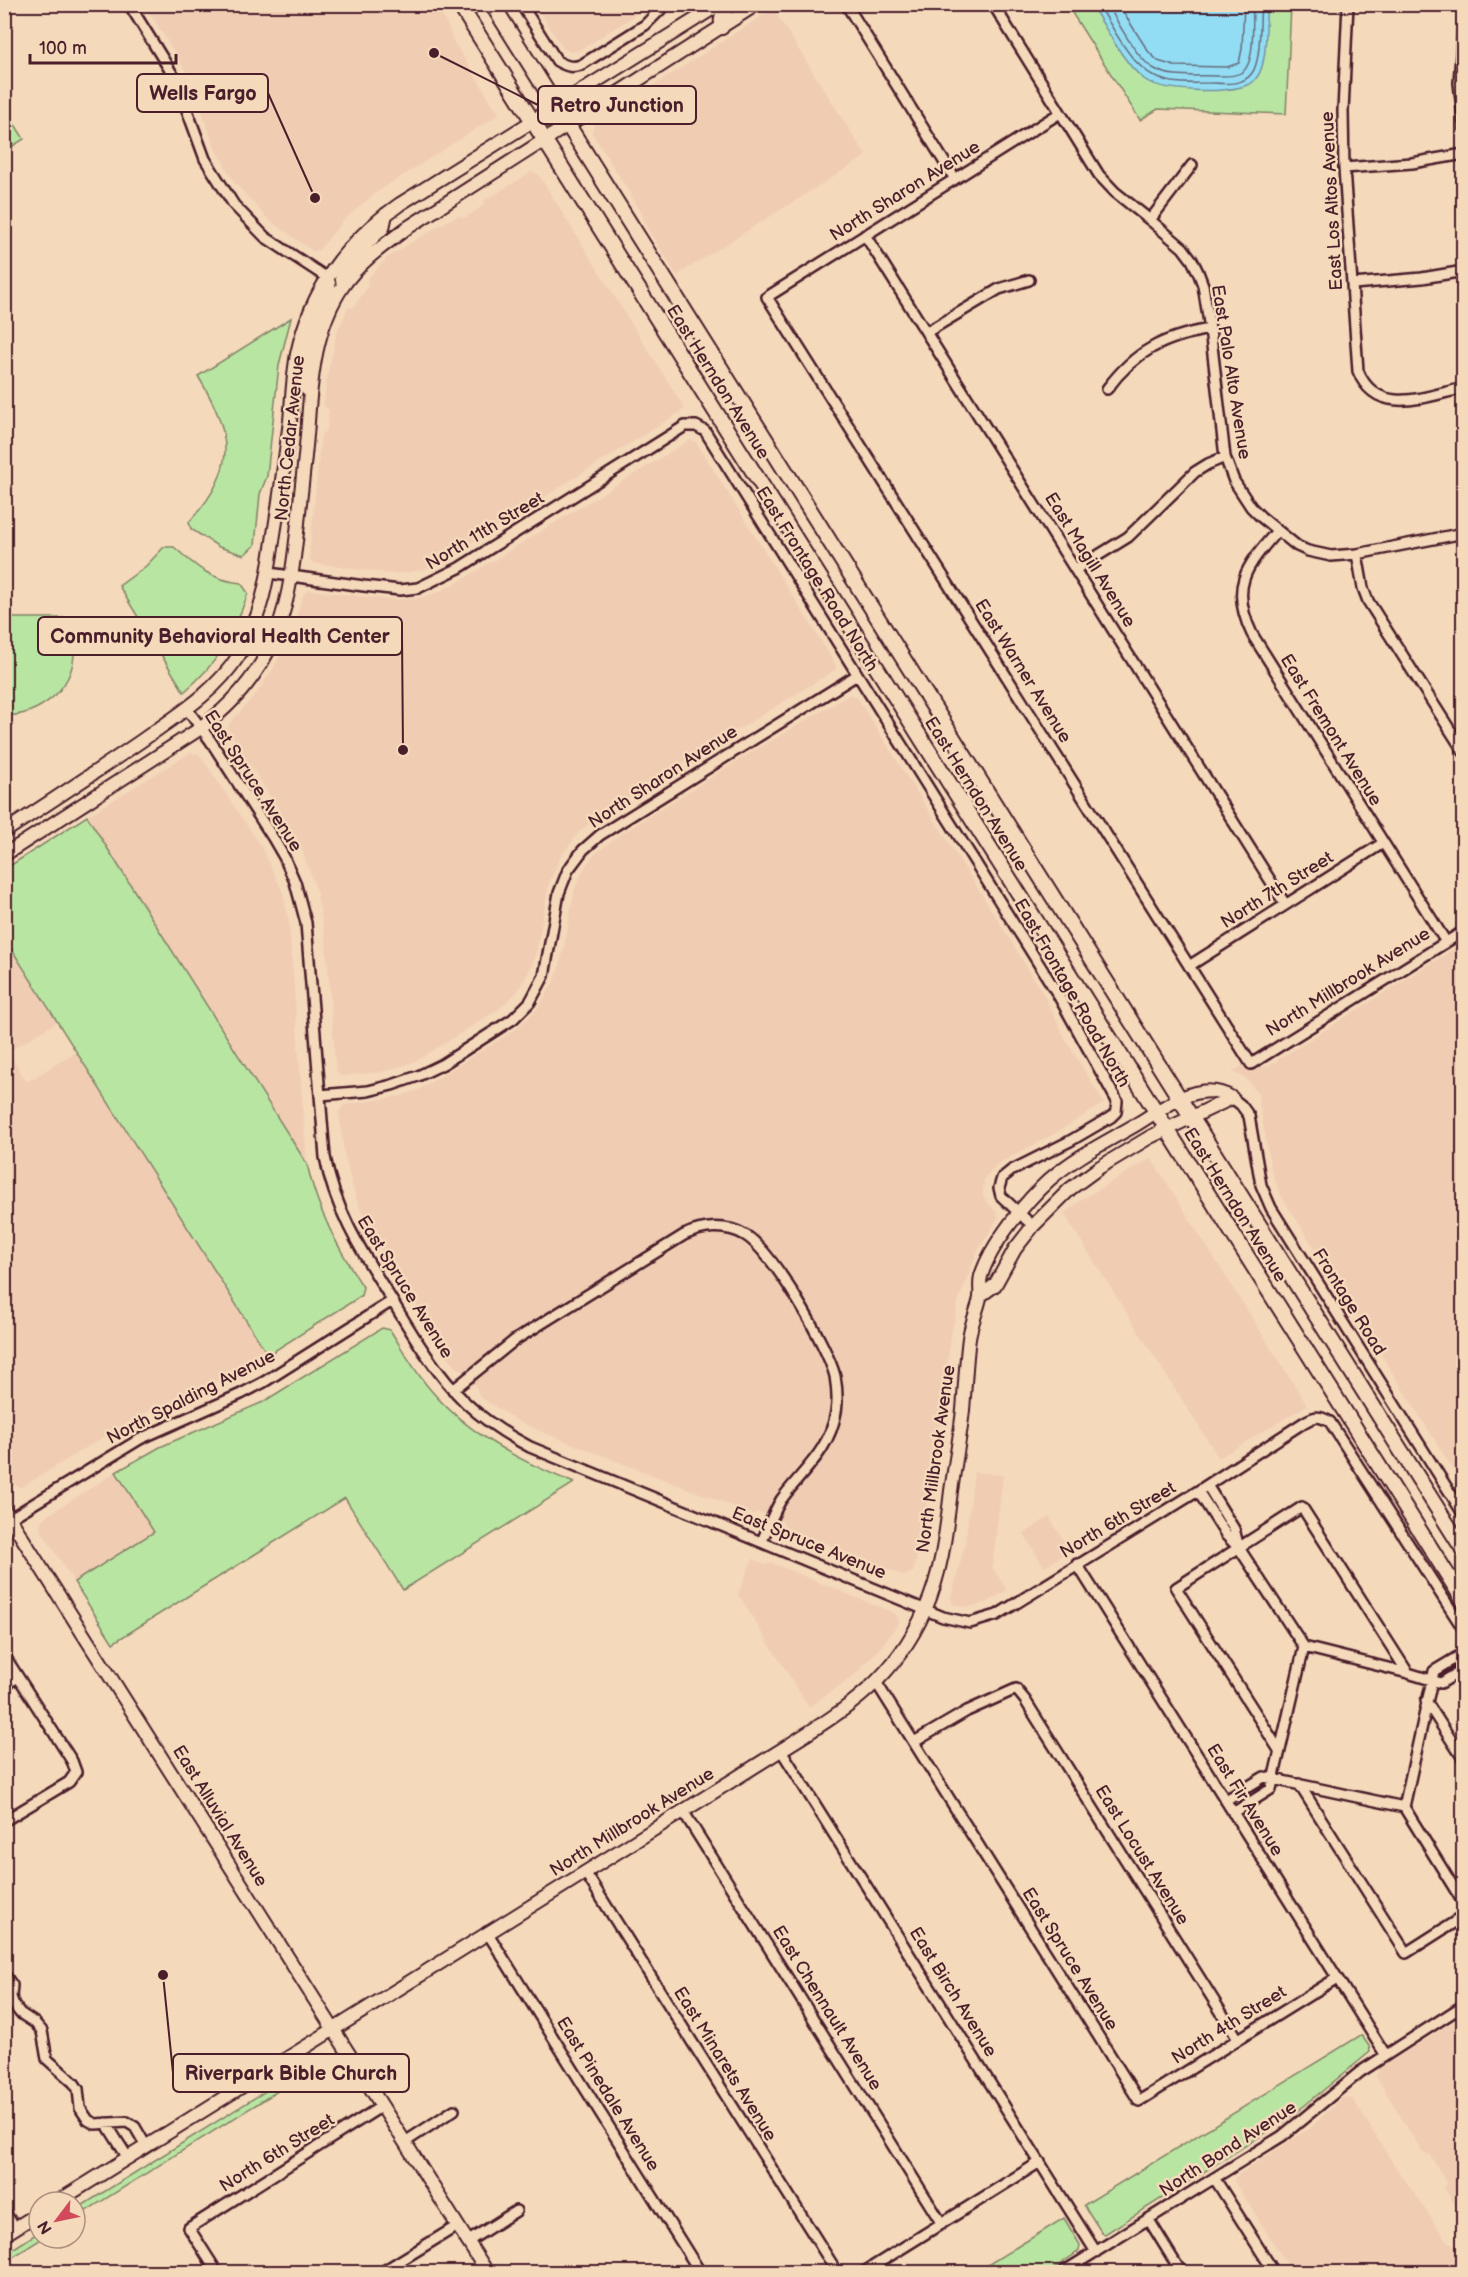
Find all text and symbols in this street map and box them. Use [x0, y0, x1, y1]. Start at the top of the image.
scale bar [30, 27, 176, 65]
text: 100 m [39, 38, 87, 59]
callout: Wells Fargo [137, 74, 268, 112]
text: Wells Fargo [149, 82, 257, 106]
callout: Retro Junction [538, 86, 696, 124]
text: Retro Junction [550, 94, 684, 118]
street label: East Los Altos Avenue [1317, 110, 1347, 291]
street label: North Sharon Avenue [826, 136, 984, 246]
street label: East Palo Alto Avenue [1207, 283, 1255, 461]
street label: East Herndon Avenue [662, 301, 774, 463]
street label: North Cedar Avenue [271, 354, 309, 522]
street label: East Frontage Road North [751, 483, 883, 675]
street label: North 11th Street [422, 487, 548, 575]
street label: East Magill Avenue [1040, 489, 1140, 632]
street label: East Warner Avenue [970, 595, 1076, 747]
callout: Community Behavioral Health Center [38, 617, 402, 655]
text: Community Behavioral Health Center [50, 625, 391, 649]
street label: East Fremont Avenue [1276, 650, 1386, 810]
street label: East Spruce Avenue [199, 706, 307, 856]
street label: East Herndon Avenue [920, 713, 1032, 875]
street label: North Sharon Avenue [585, 721, 742, 833]
street label: North 7th Street [1217, 847, 1337, 933]
street label: East Frontage Road North [1009, 895, 1135, 1091]
street label: North Millbrook Avenue [1262, 923, 1434, 1041]
street label: East Herndon Avenue [1179, 1124, 1291, 1286]
street label: East Spruce Avenue [353, 1212, 458, 1363]
street label: Frontage Road [1308, 1245, 1390, 1359]
street label: North Spalding Avenue [103, 1345, 279, 1449]
street label: North Millbrook Avenue [912, 1363, 960, 1554]
street label: North 6th Street [1056, 1477, 1180, 1563]
street label: East Spruce Avenue [729, 1502, 889, 1584]
street label: East Fir Avenue [1202, 1740, 1288, 1860]
street label: East Alluvial Avenue [168, 1741, 272, 1891]
street label: North Millbrook Avenue [546, 1763, 718, 1881]
street label: East Locust Avenue [1091, 1781, 1194, 1929]
street label: East Spruce Avenue [1018, 1884, 1123, 2035]
street label: East Chennault Avenue [768, 1922, 886, 2094]
street label: East Birch Avenue [905, 1923, 1002, 2061]
street label: North 4th Street [1168, 1981, 1291, 2069]
street label: East Minarets Avenue [669, 1983, 781, 2145]
street label: East Pinedale Avenue [552, 2013, 664, 2175]
callout: Riverpark Bible Church [173, 2054, 409, 2092]
text: Riverpark Bible Church [185, 2062, 397, 2086]
street label: North Bond Avenue [1156, 2097, 1301, 2201]
street label: North 6th Street [216, 2109, 339, 2197]
north arrow [27, 2190, 87, 2250]
text: N [34, 2217, 57, 2237]

